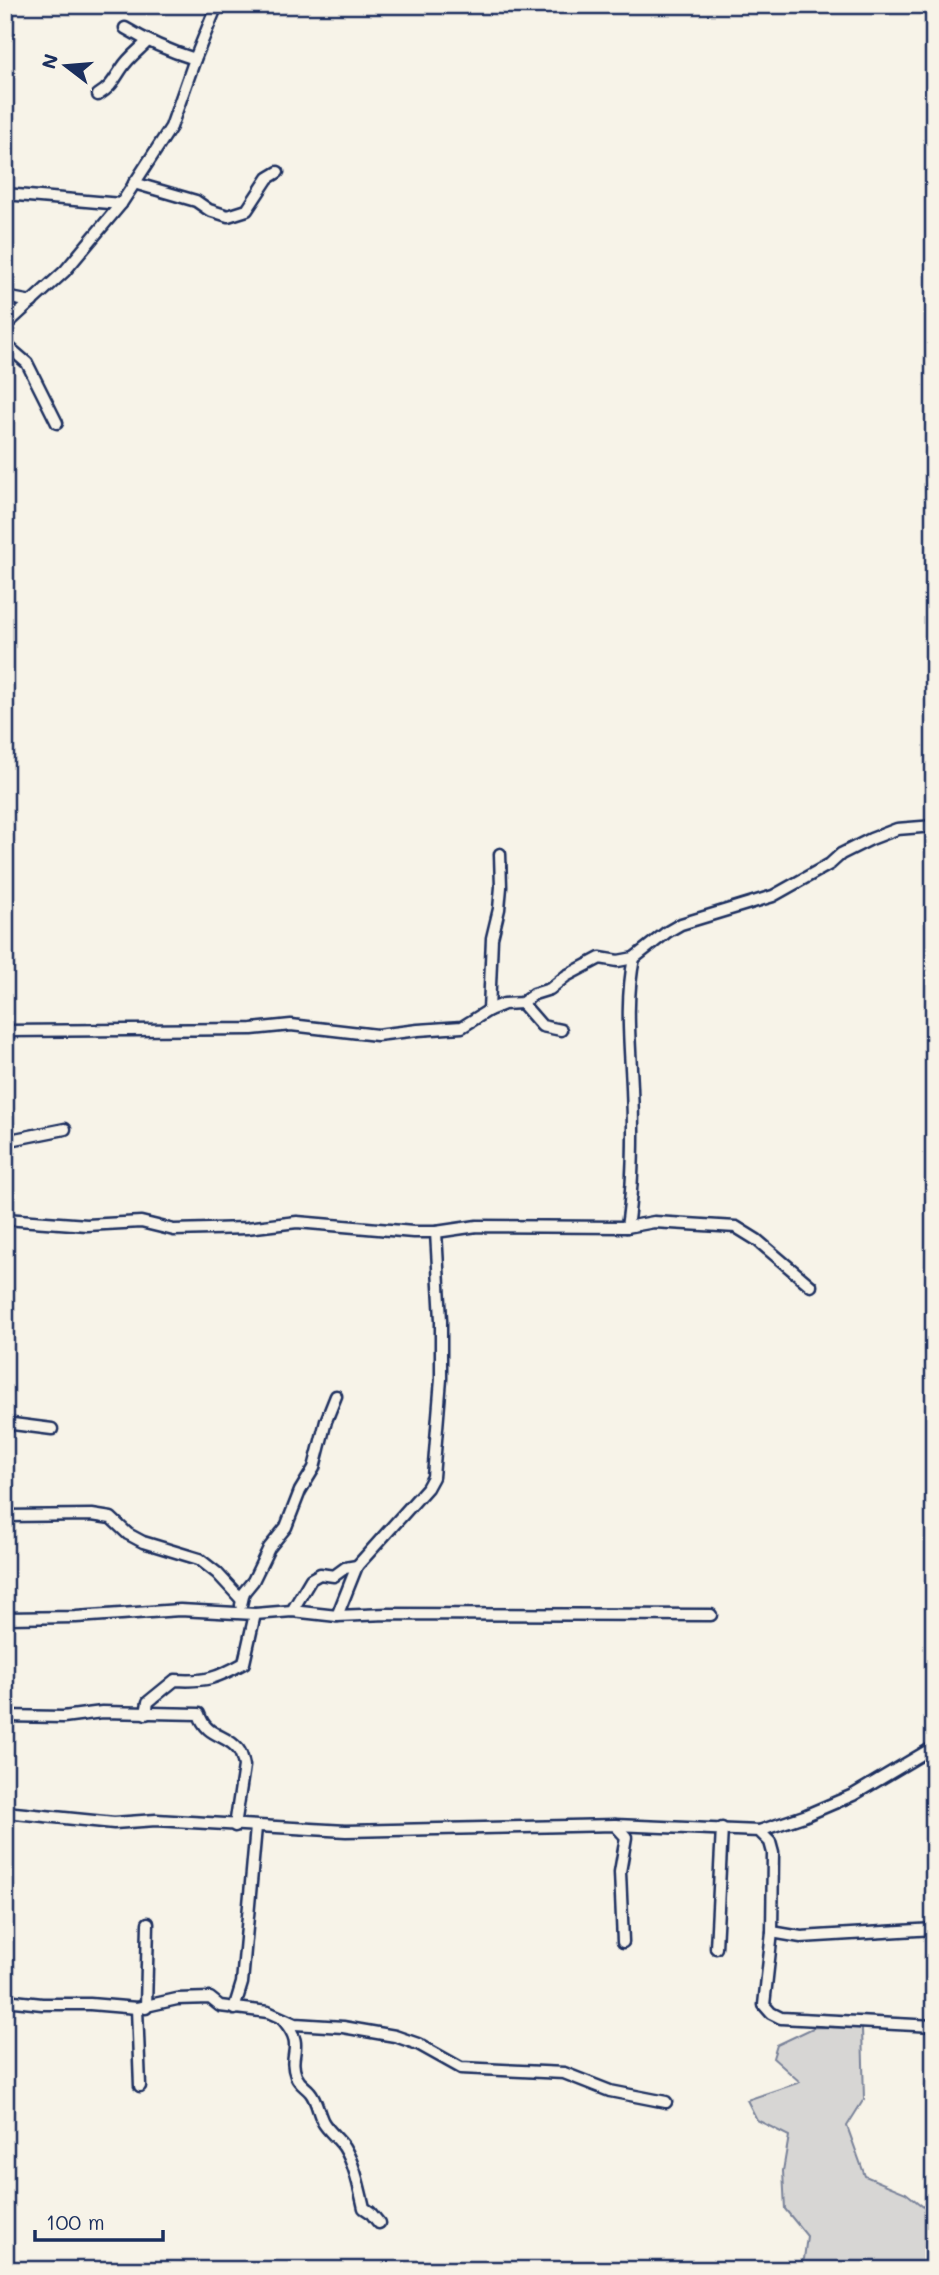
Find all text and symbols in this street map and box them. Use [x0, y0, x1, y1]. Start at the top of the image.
north arrow [32, 32, 102, 102]
text: N [35, 51, 63, 72]
scale bar [35, 2198, 163, 2242]
text: 100 m [46, 2208, 105, 2235]

